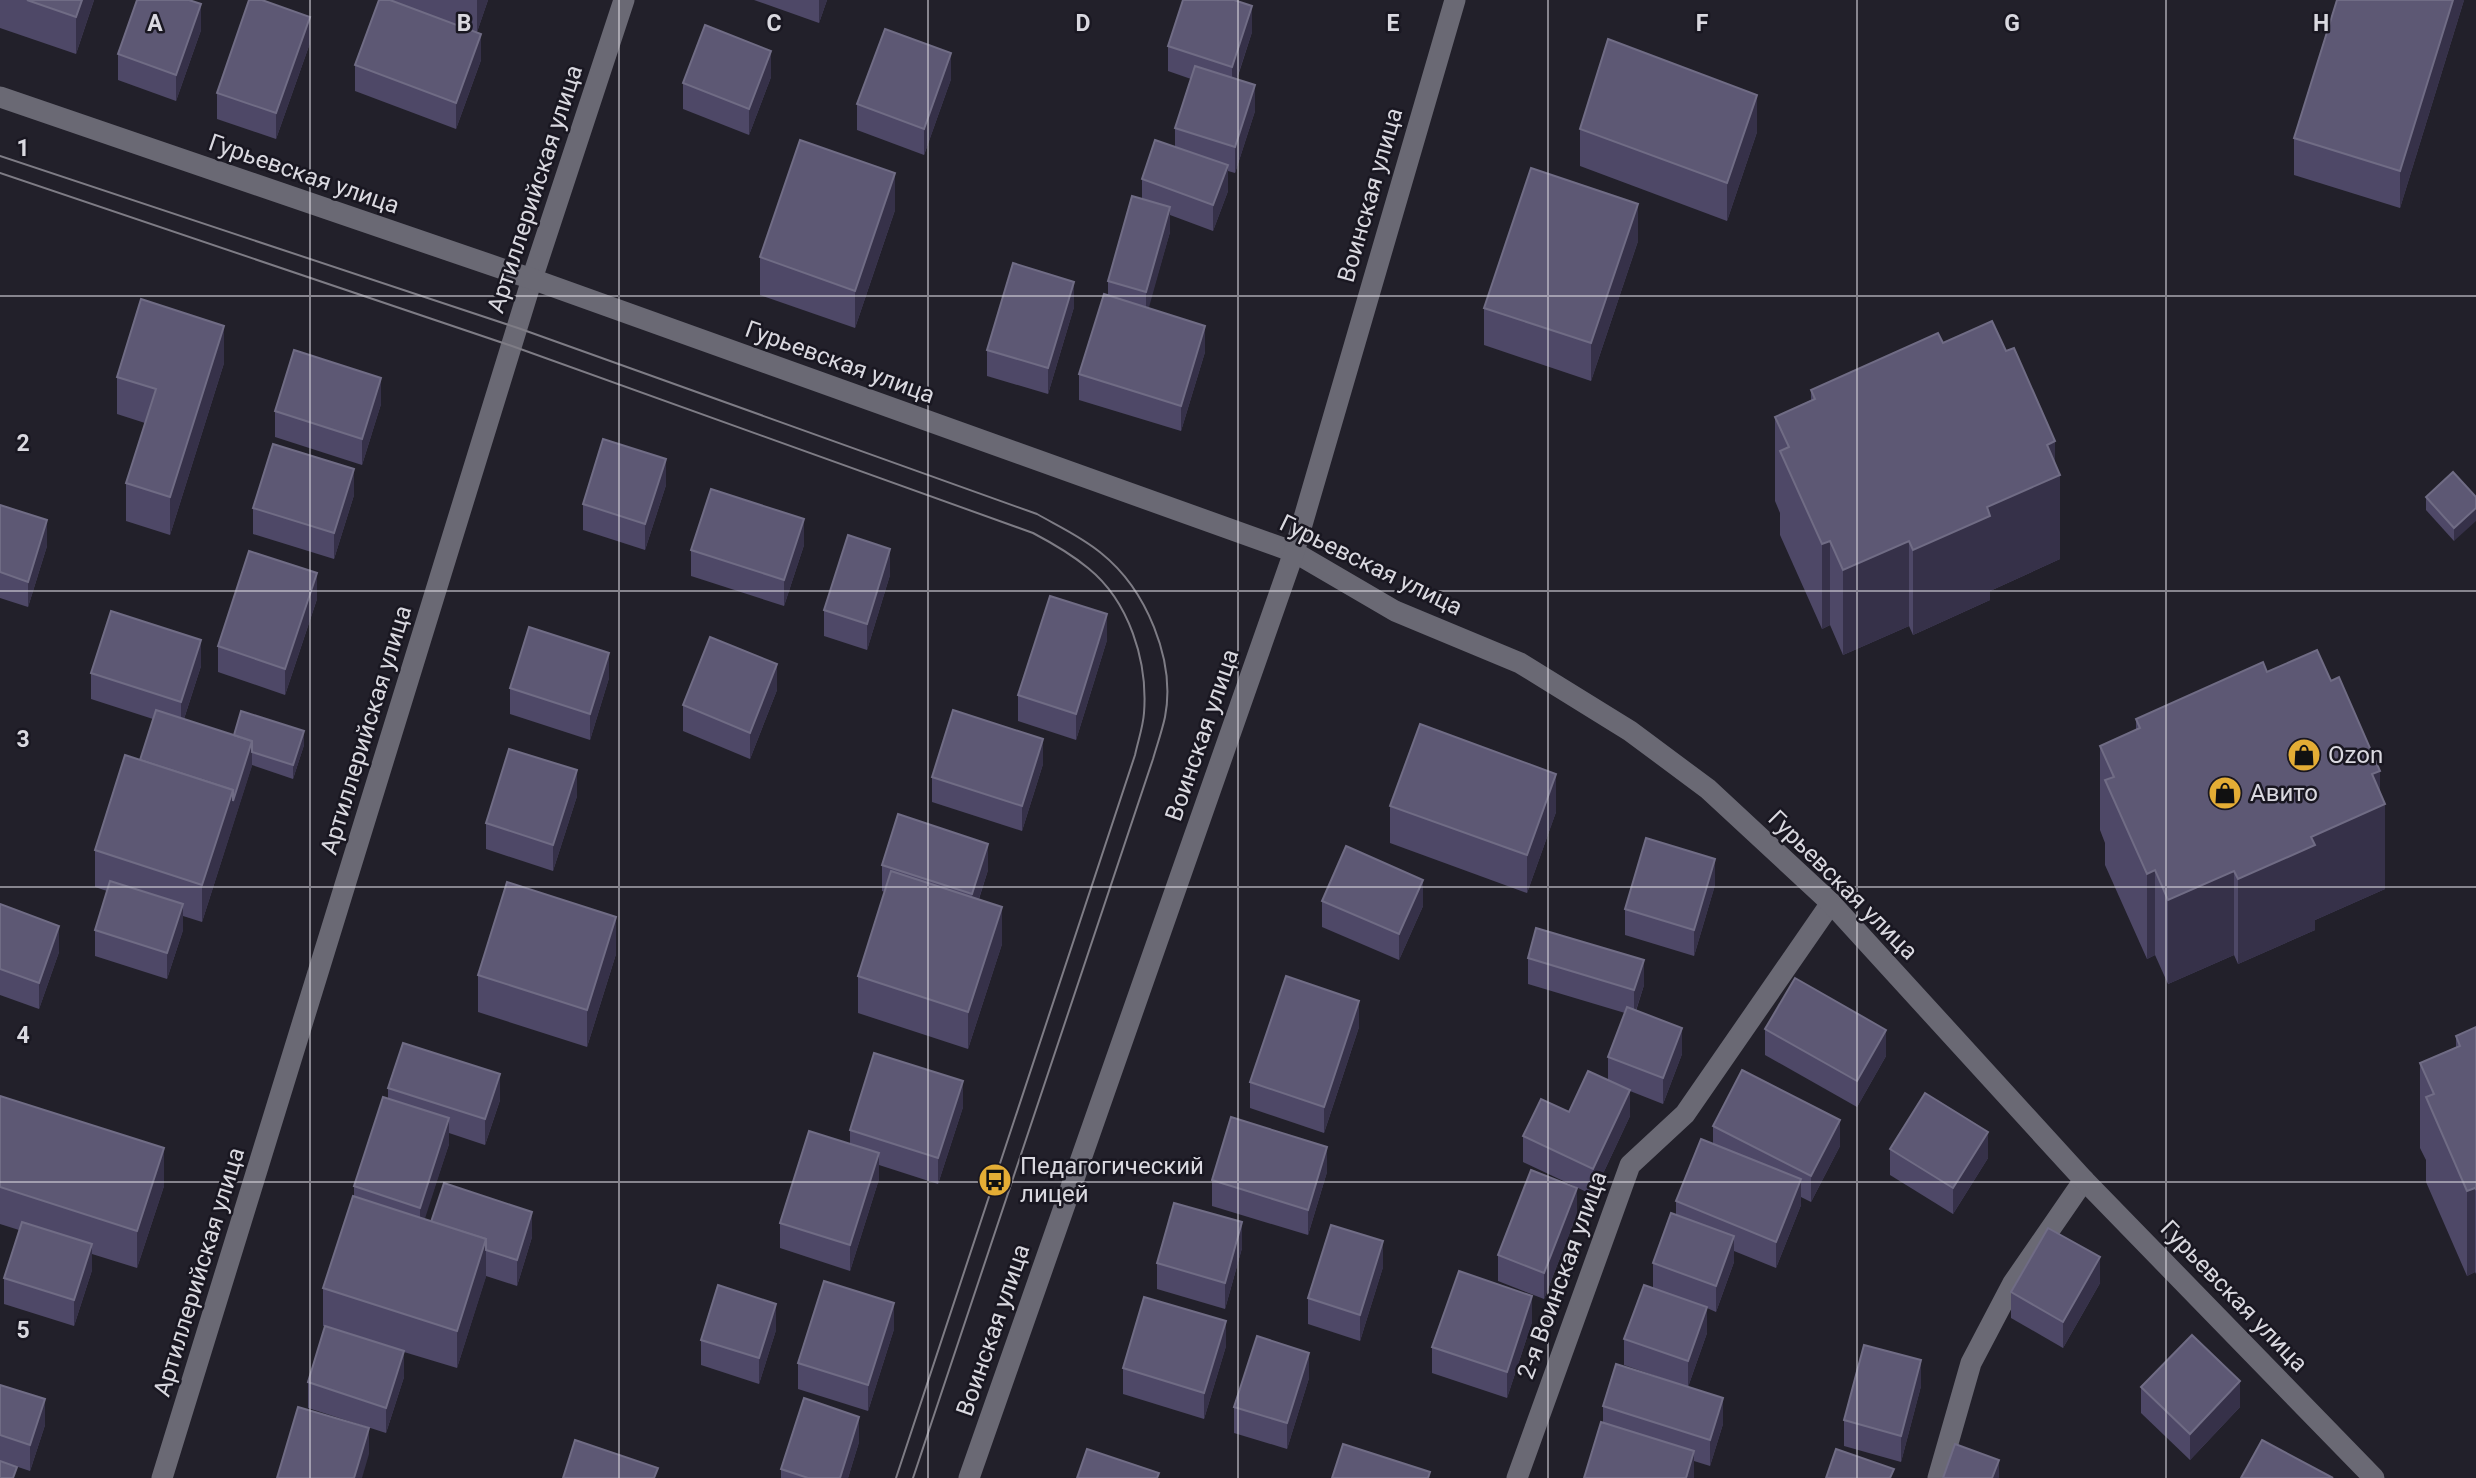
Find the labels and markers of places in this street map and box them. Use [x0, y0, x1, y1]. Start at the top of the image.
shop icon: Ozon [2285, 736, 2323, 774]
place label: Ozon [2328, 741, 2383, 769]
shop icon: Авито [2206, 774, 2244, 812]
place label: Авито [2250, 779, 2318, 807]
place label: Педагогический лицей [1020, 1152, 1204, 1208]
bus stop icon: Педагогический лицей [976, 1161, 1014, 1199]

